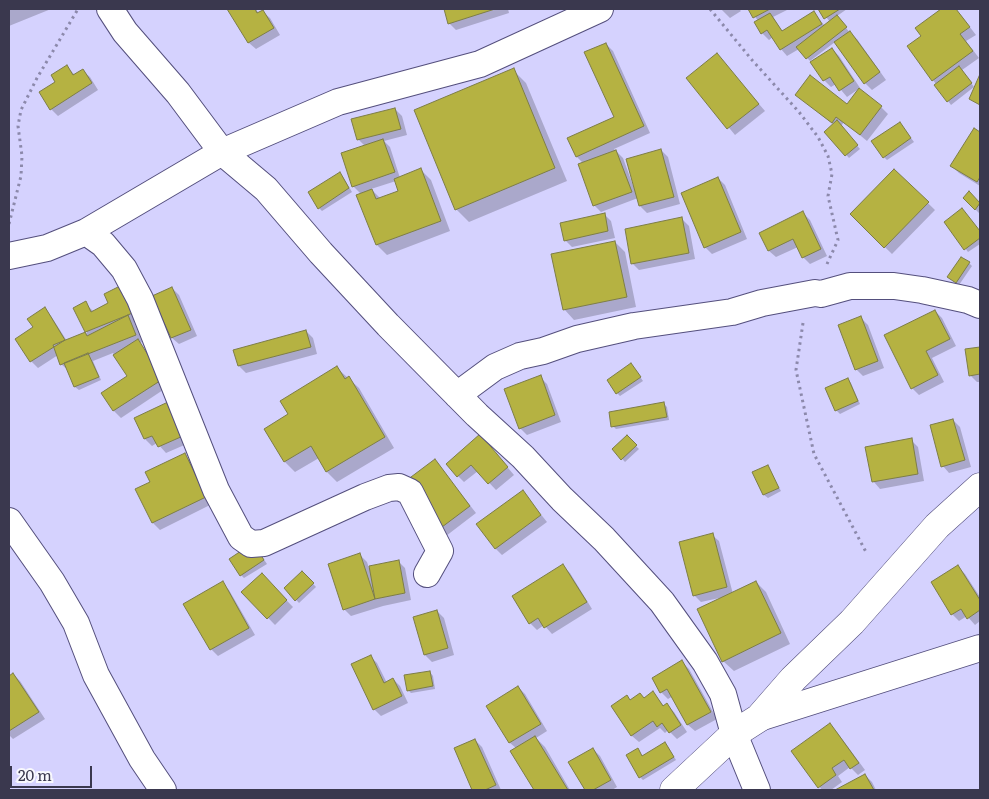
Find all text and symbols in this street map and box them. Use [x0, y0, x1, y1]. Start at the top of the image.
scale bar [12, 756, 95, 788]
text: 20 m [18, 763, 52, 786]

